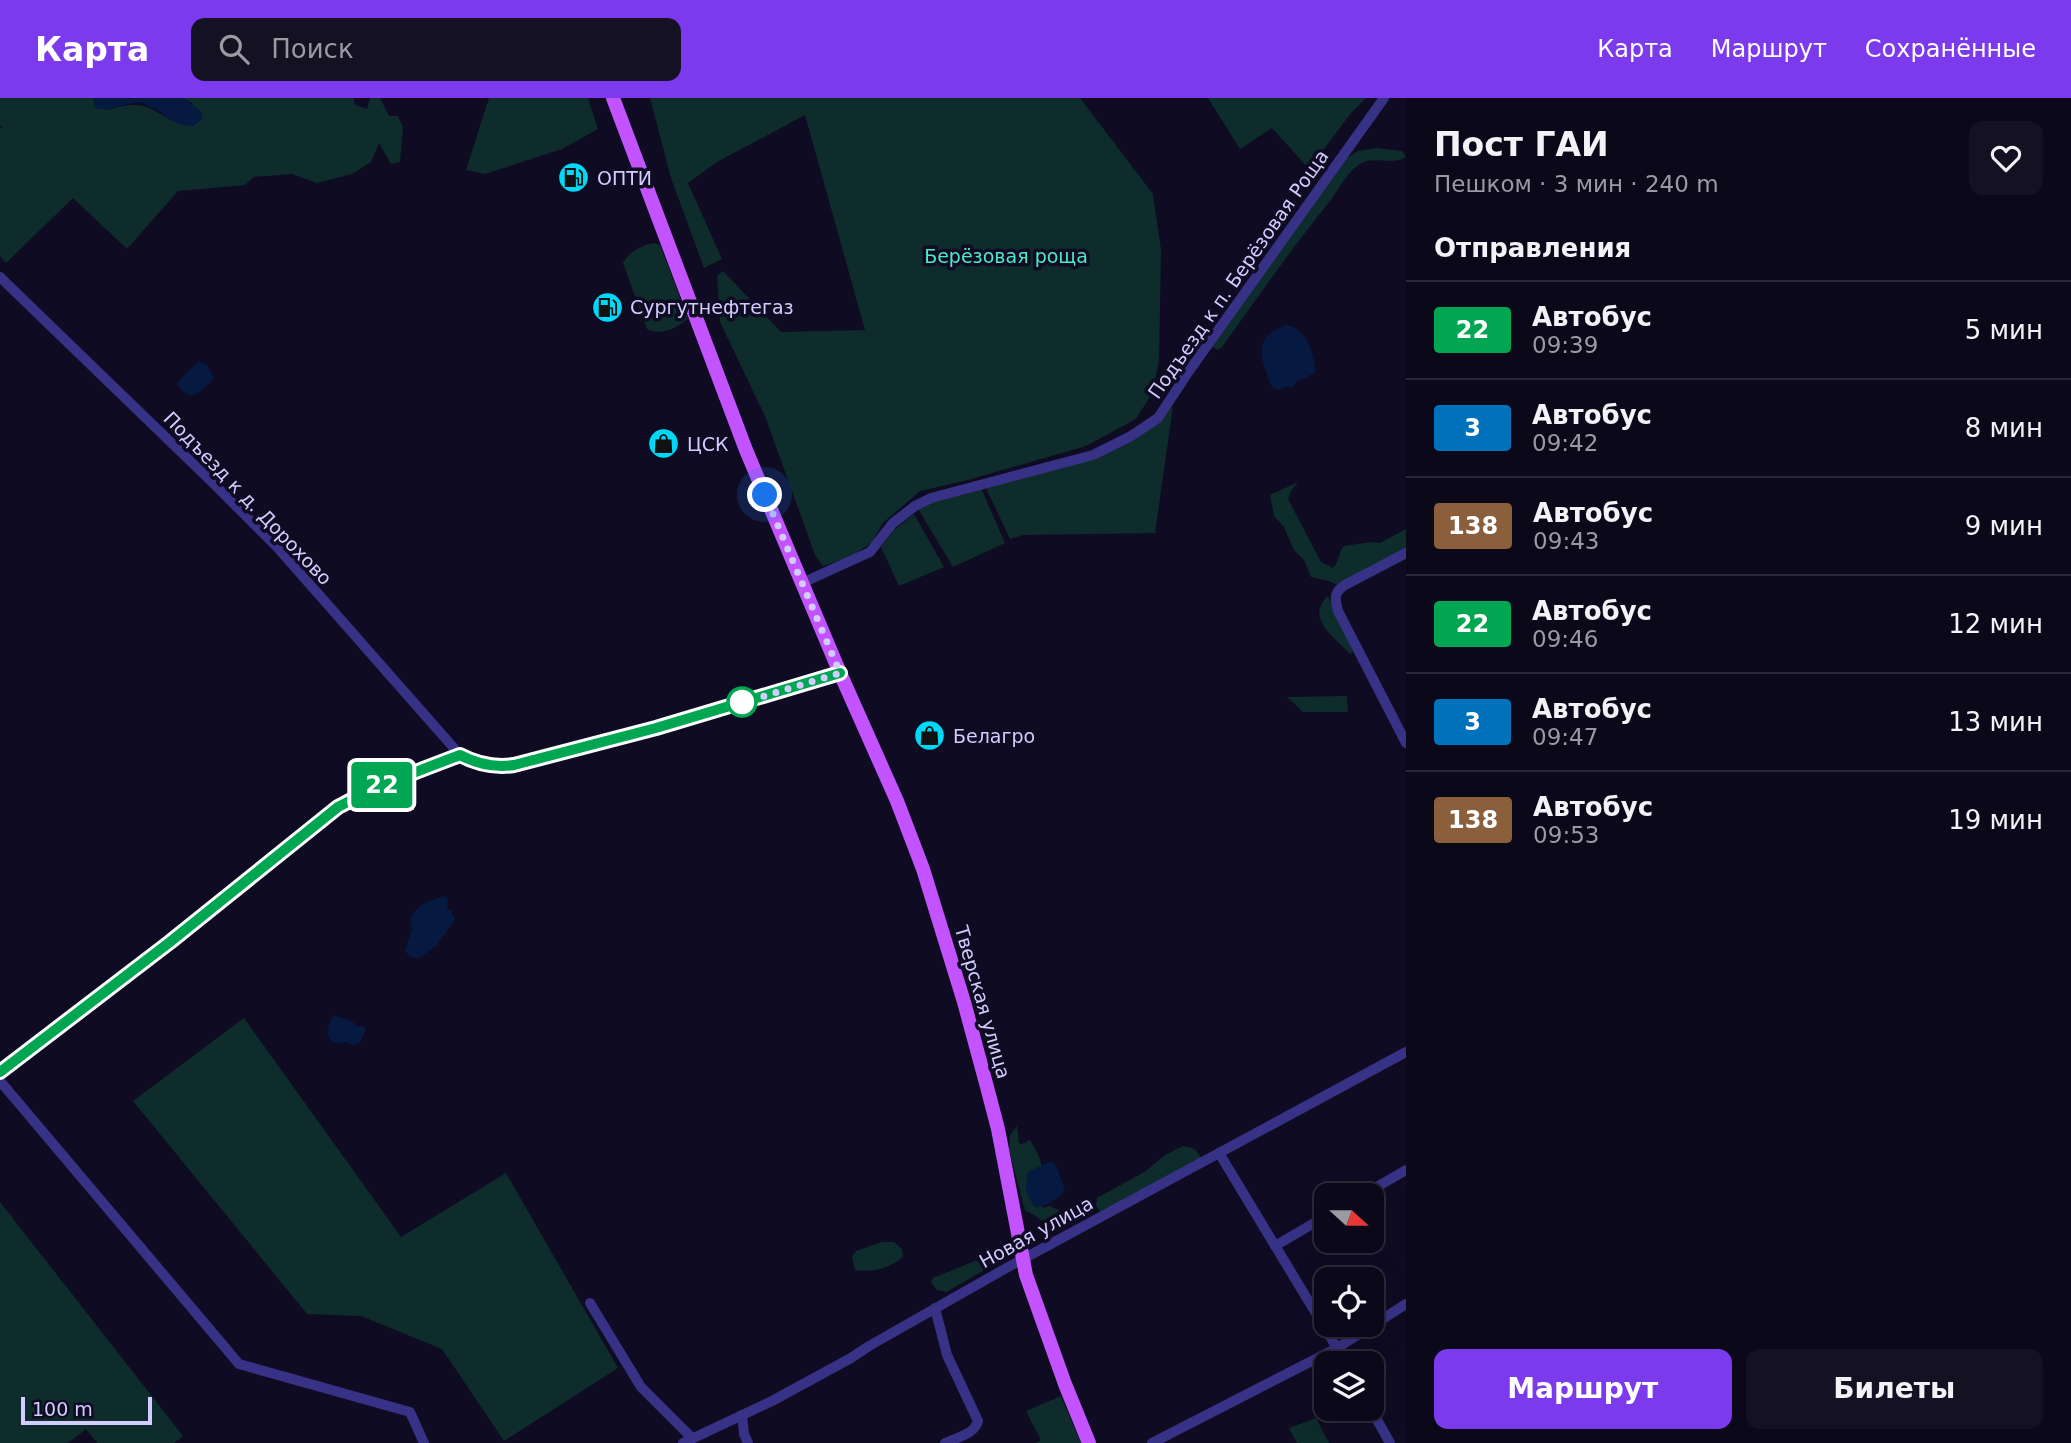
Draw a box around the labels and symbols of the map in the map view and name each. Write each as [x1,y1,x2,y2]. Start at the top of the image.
street label: Подъезд к п. Берёзовая Роща [1143,145,1333,403]
fuel station icon: ОПТИ [557,161,591,195]
place label: ОПТИ [597,167,652,189]
park label: Берёзовая роща [924,245,1088,267]
fuel station icon: Сургутнефтегаз [590,290,624,324]
place label: Сургутнефтегаз [630,296,794,318]
street label: Подъезд к д. Дорохово [159,407,337,589]
shop icon: ЦСК [647,427,681,461]
place label: ЦСК [687,433,729,455]
your location [747,477,782,512]
unlabelled marker [727,687,757,717]
shop icon: Белагро [913,719,947,753]
place label: Белагро [953,725,1035,747]
line badge: 22 [350,762,414,808]
street label: Тверская улица [950,922,1015,1081]
north arrow [1314,1183,1384,1253]
street label: Новая улица [975,1192,1097,1272]
scale bar [21,1394,152,1426]

